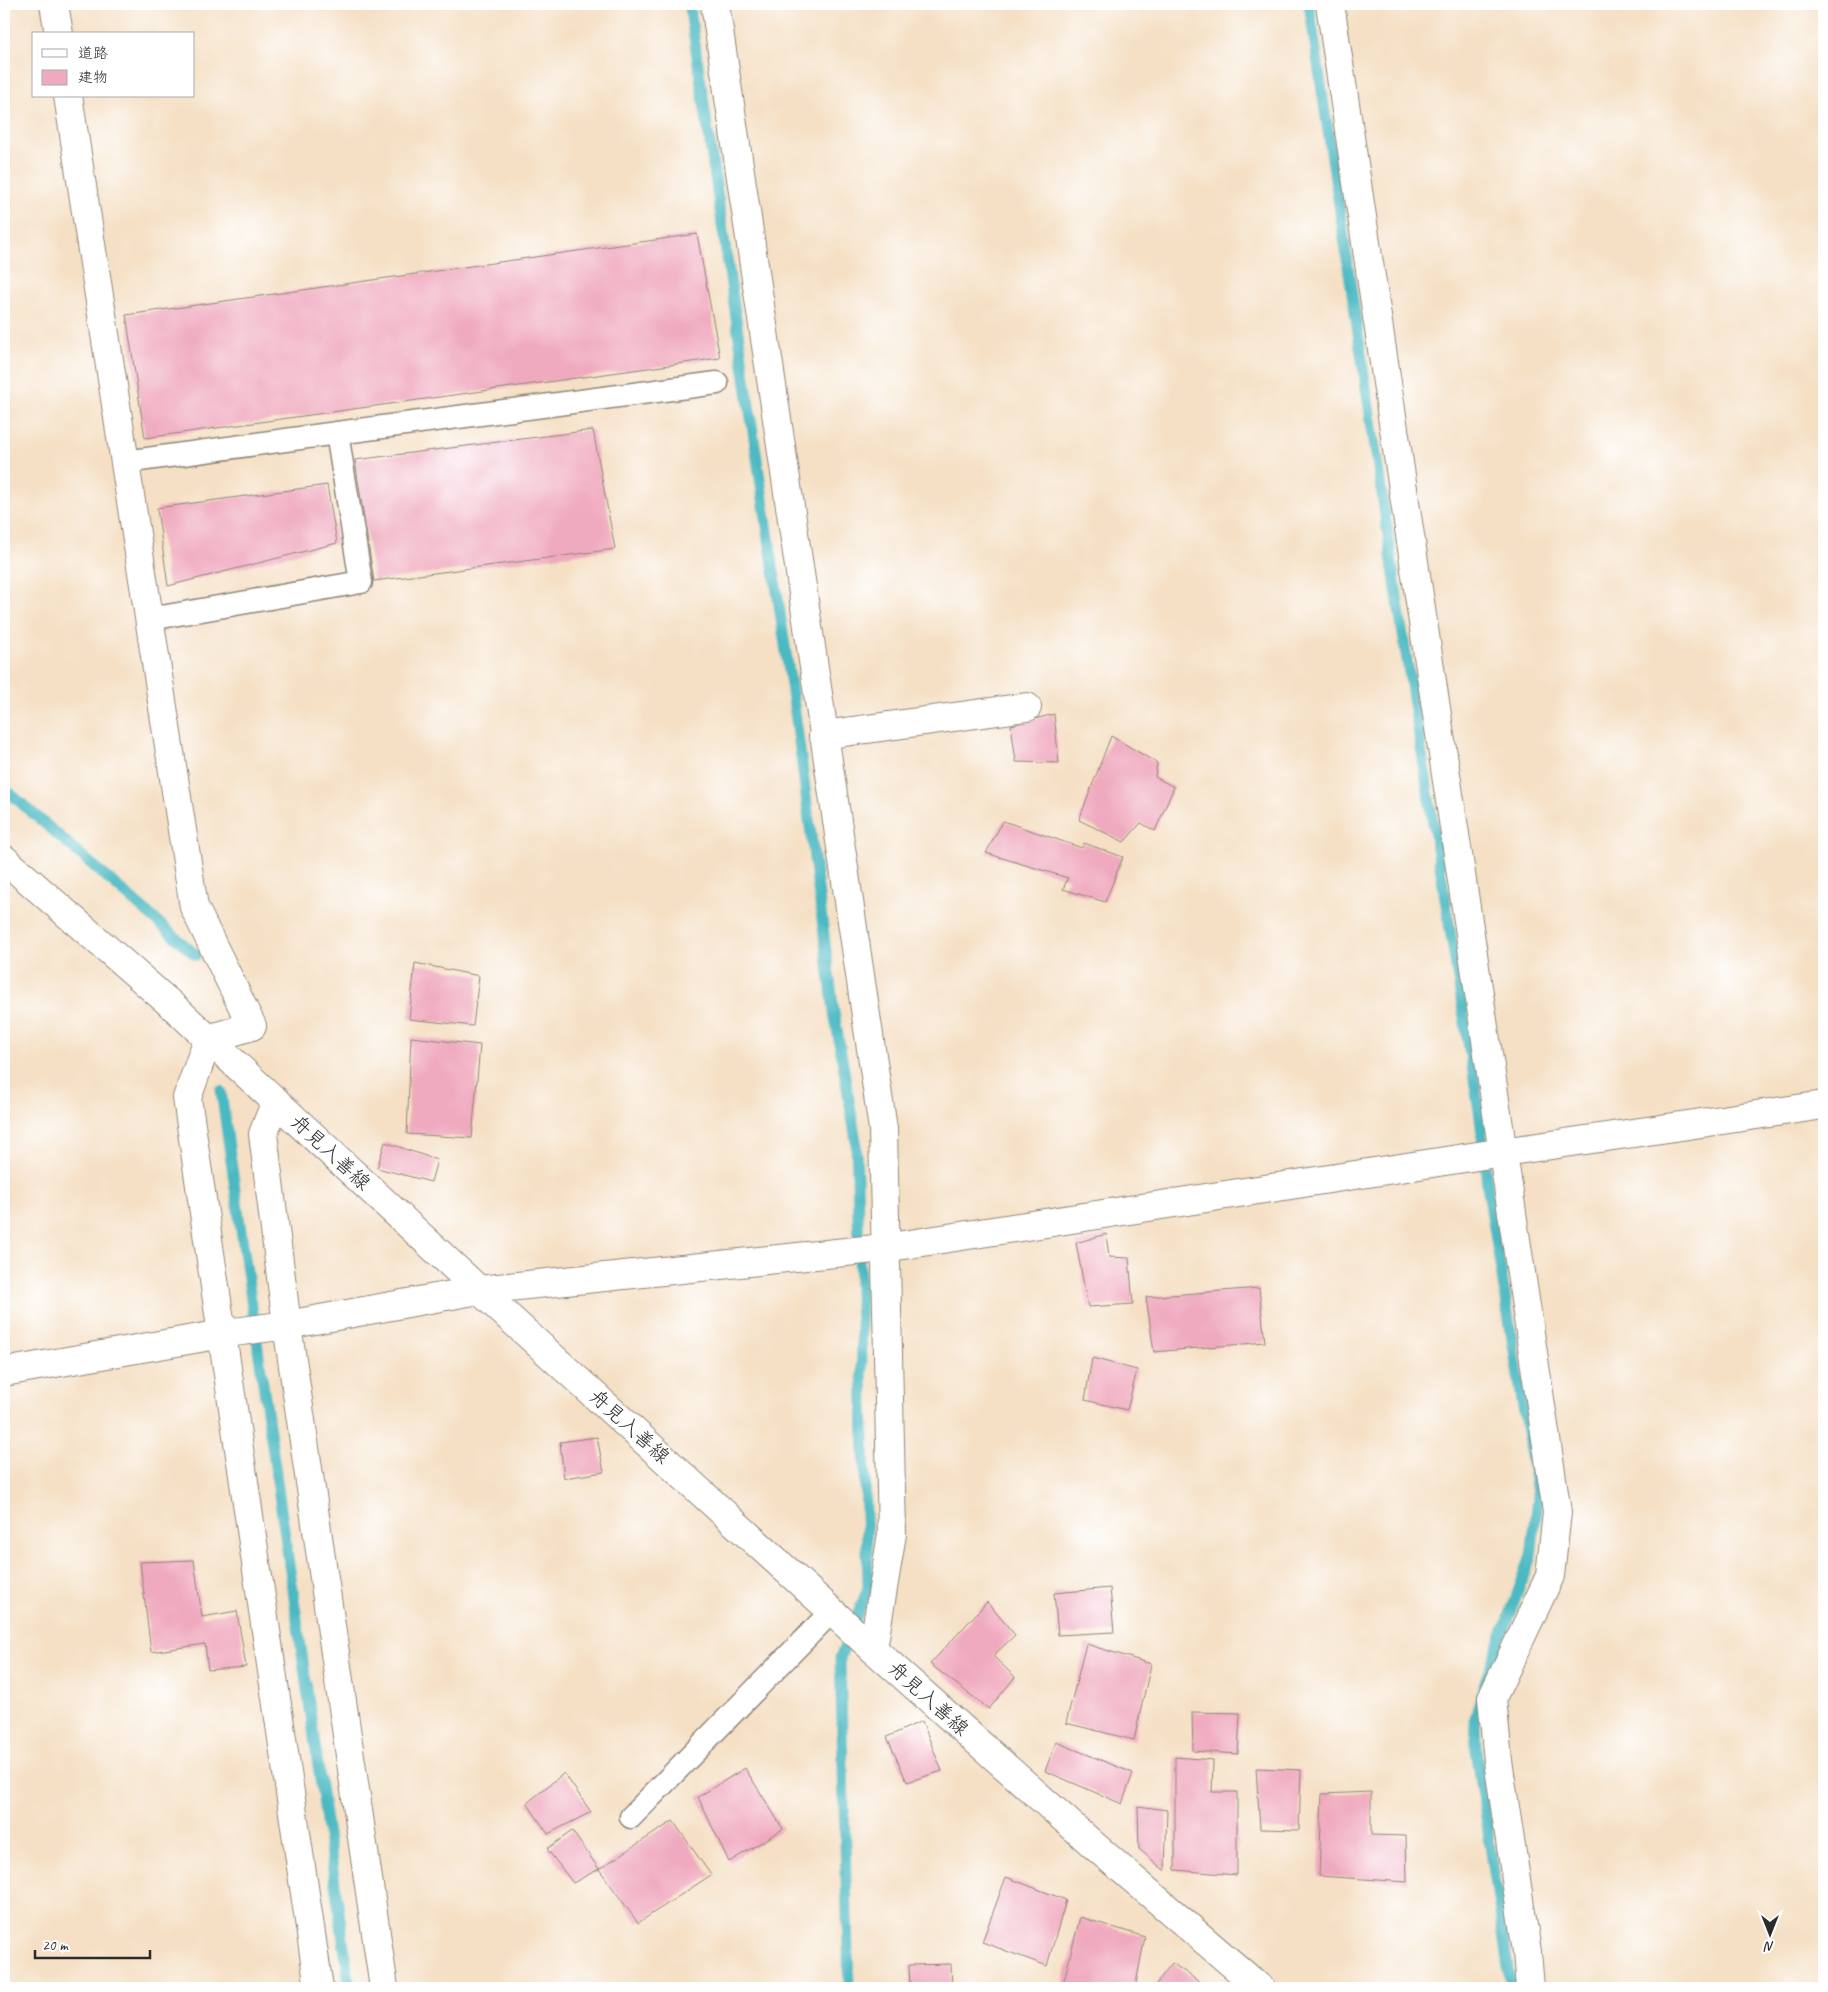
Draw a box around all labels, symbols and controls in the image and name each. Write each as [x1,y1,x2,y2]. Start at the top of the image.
legend [32,32,195,98]
text: 道路 [78,44,108,63]
text: 建物 [78,68,108,87]
street label: 舟見入善線 [286,1109,376,1196]
street label: 舟見入善線 [584,1384,675,1469]
street label: 舟見入善線 [883,1656,974,1741]
north arrow [1746,1910,1796,1960]
scale bar [35,1927,150,1959]
text: 20 m [42,1936,69,1955]
text: N [1763,1938,1774,1955]

